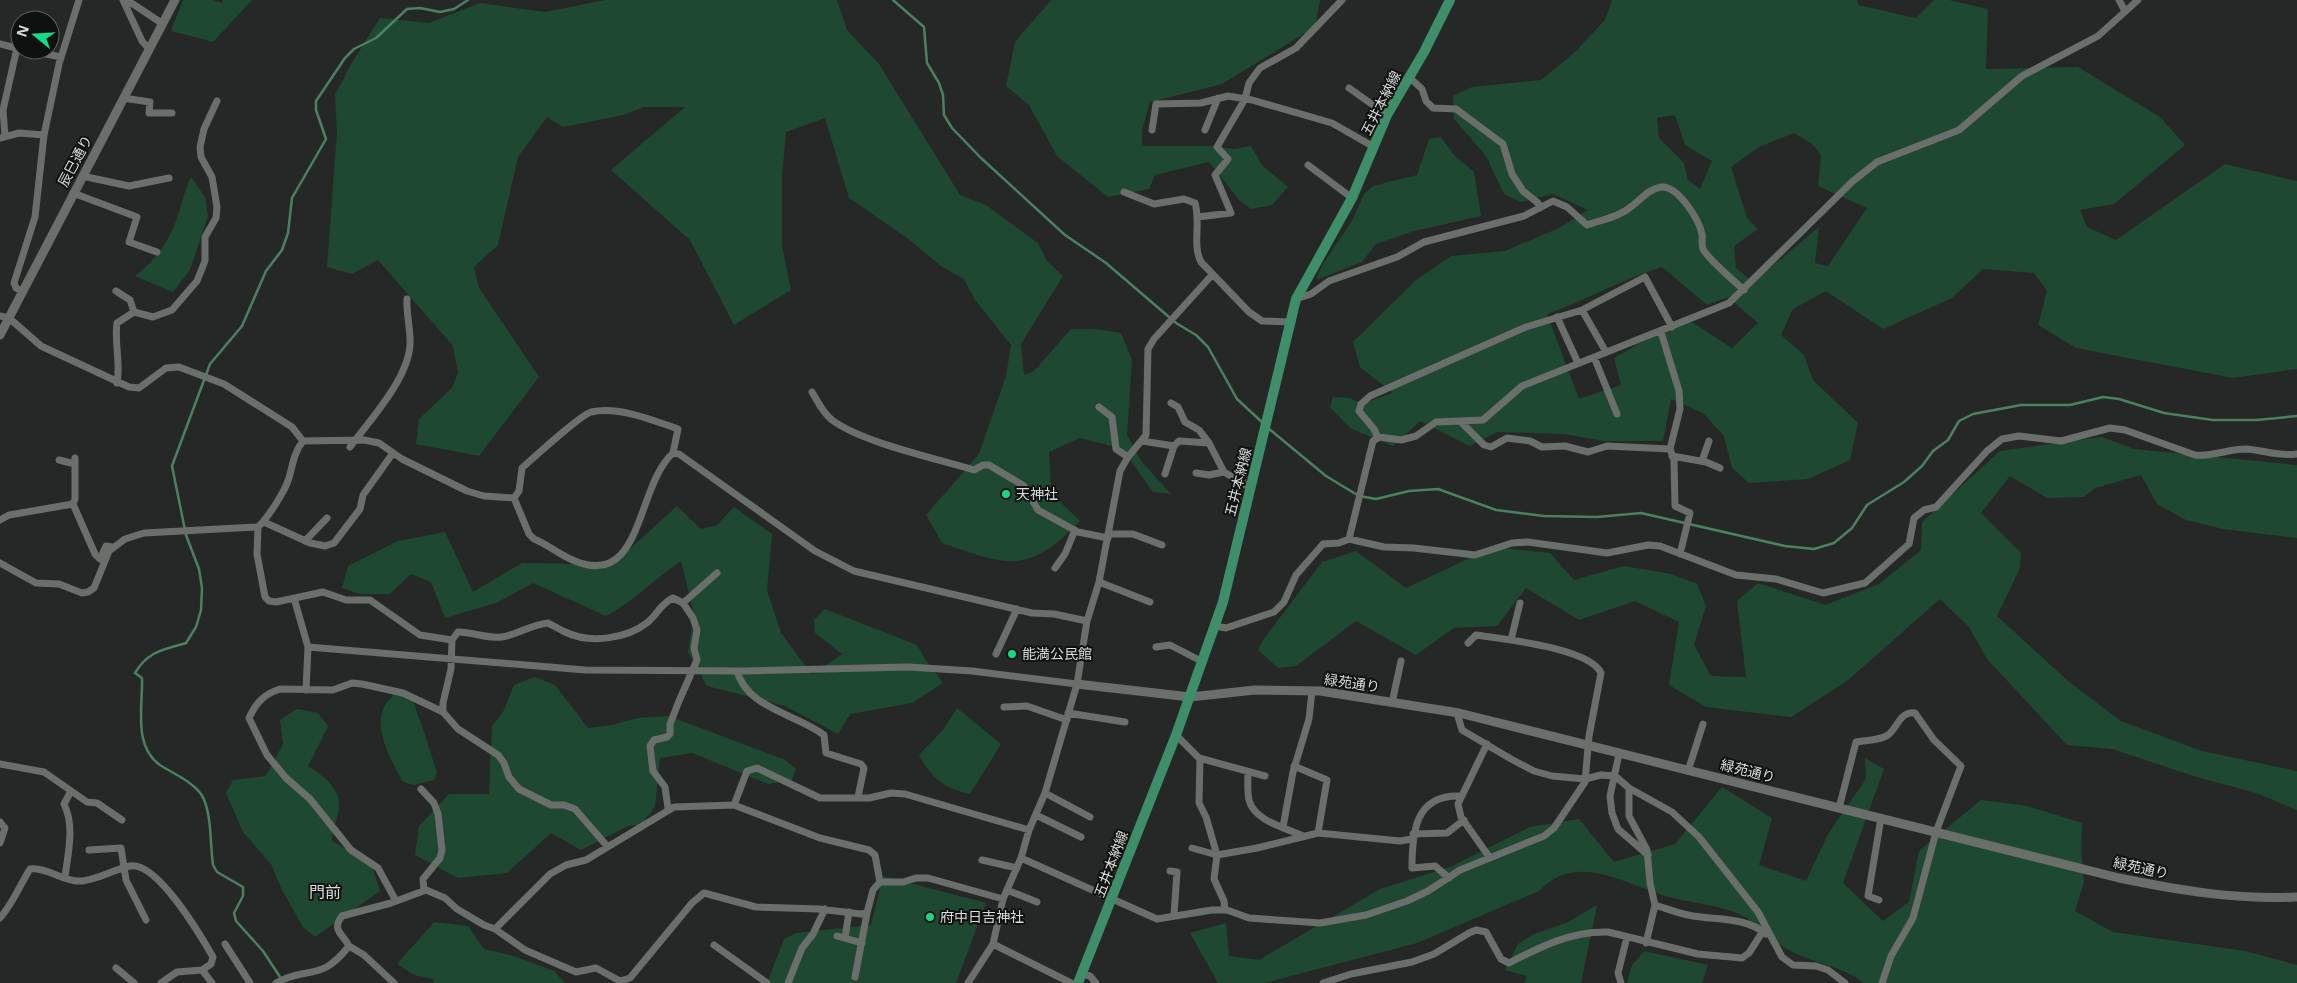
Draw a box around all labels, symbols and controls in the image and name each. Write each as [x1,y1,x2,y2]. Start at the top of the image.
north arrow [10,10,60,60]
text: N [11,22,33,39]
street label: 五井本納線 [1356,67,1405,138]
street label: 辰巳通り [53,132,96,190]
street label: 五井本納線 [1220,446,1255,518]
place label: 天神社 [1016,484,1058,503]
marker: 天神社 [1000,488,1012,500]
place label: 能満公民館 [1022,644,1092,663]
marker: 能満公民館 [1006,648,1018,660]
street label: 緑苑通り [1323,669,1381,696]
street label: 緑苑通り [1719,755,1778,787]
street label: 五井本納線 [1089,828,1132,900]
street label: 緑苑通り [2112,852,2170,883]
district label: 門前 [309,881,341,903]
place label: 府中日吉神社 [940,907,1024,926]
marker: 府中日吉神社 [924,911,936,923]

